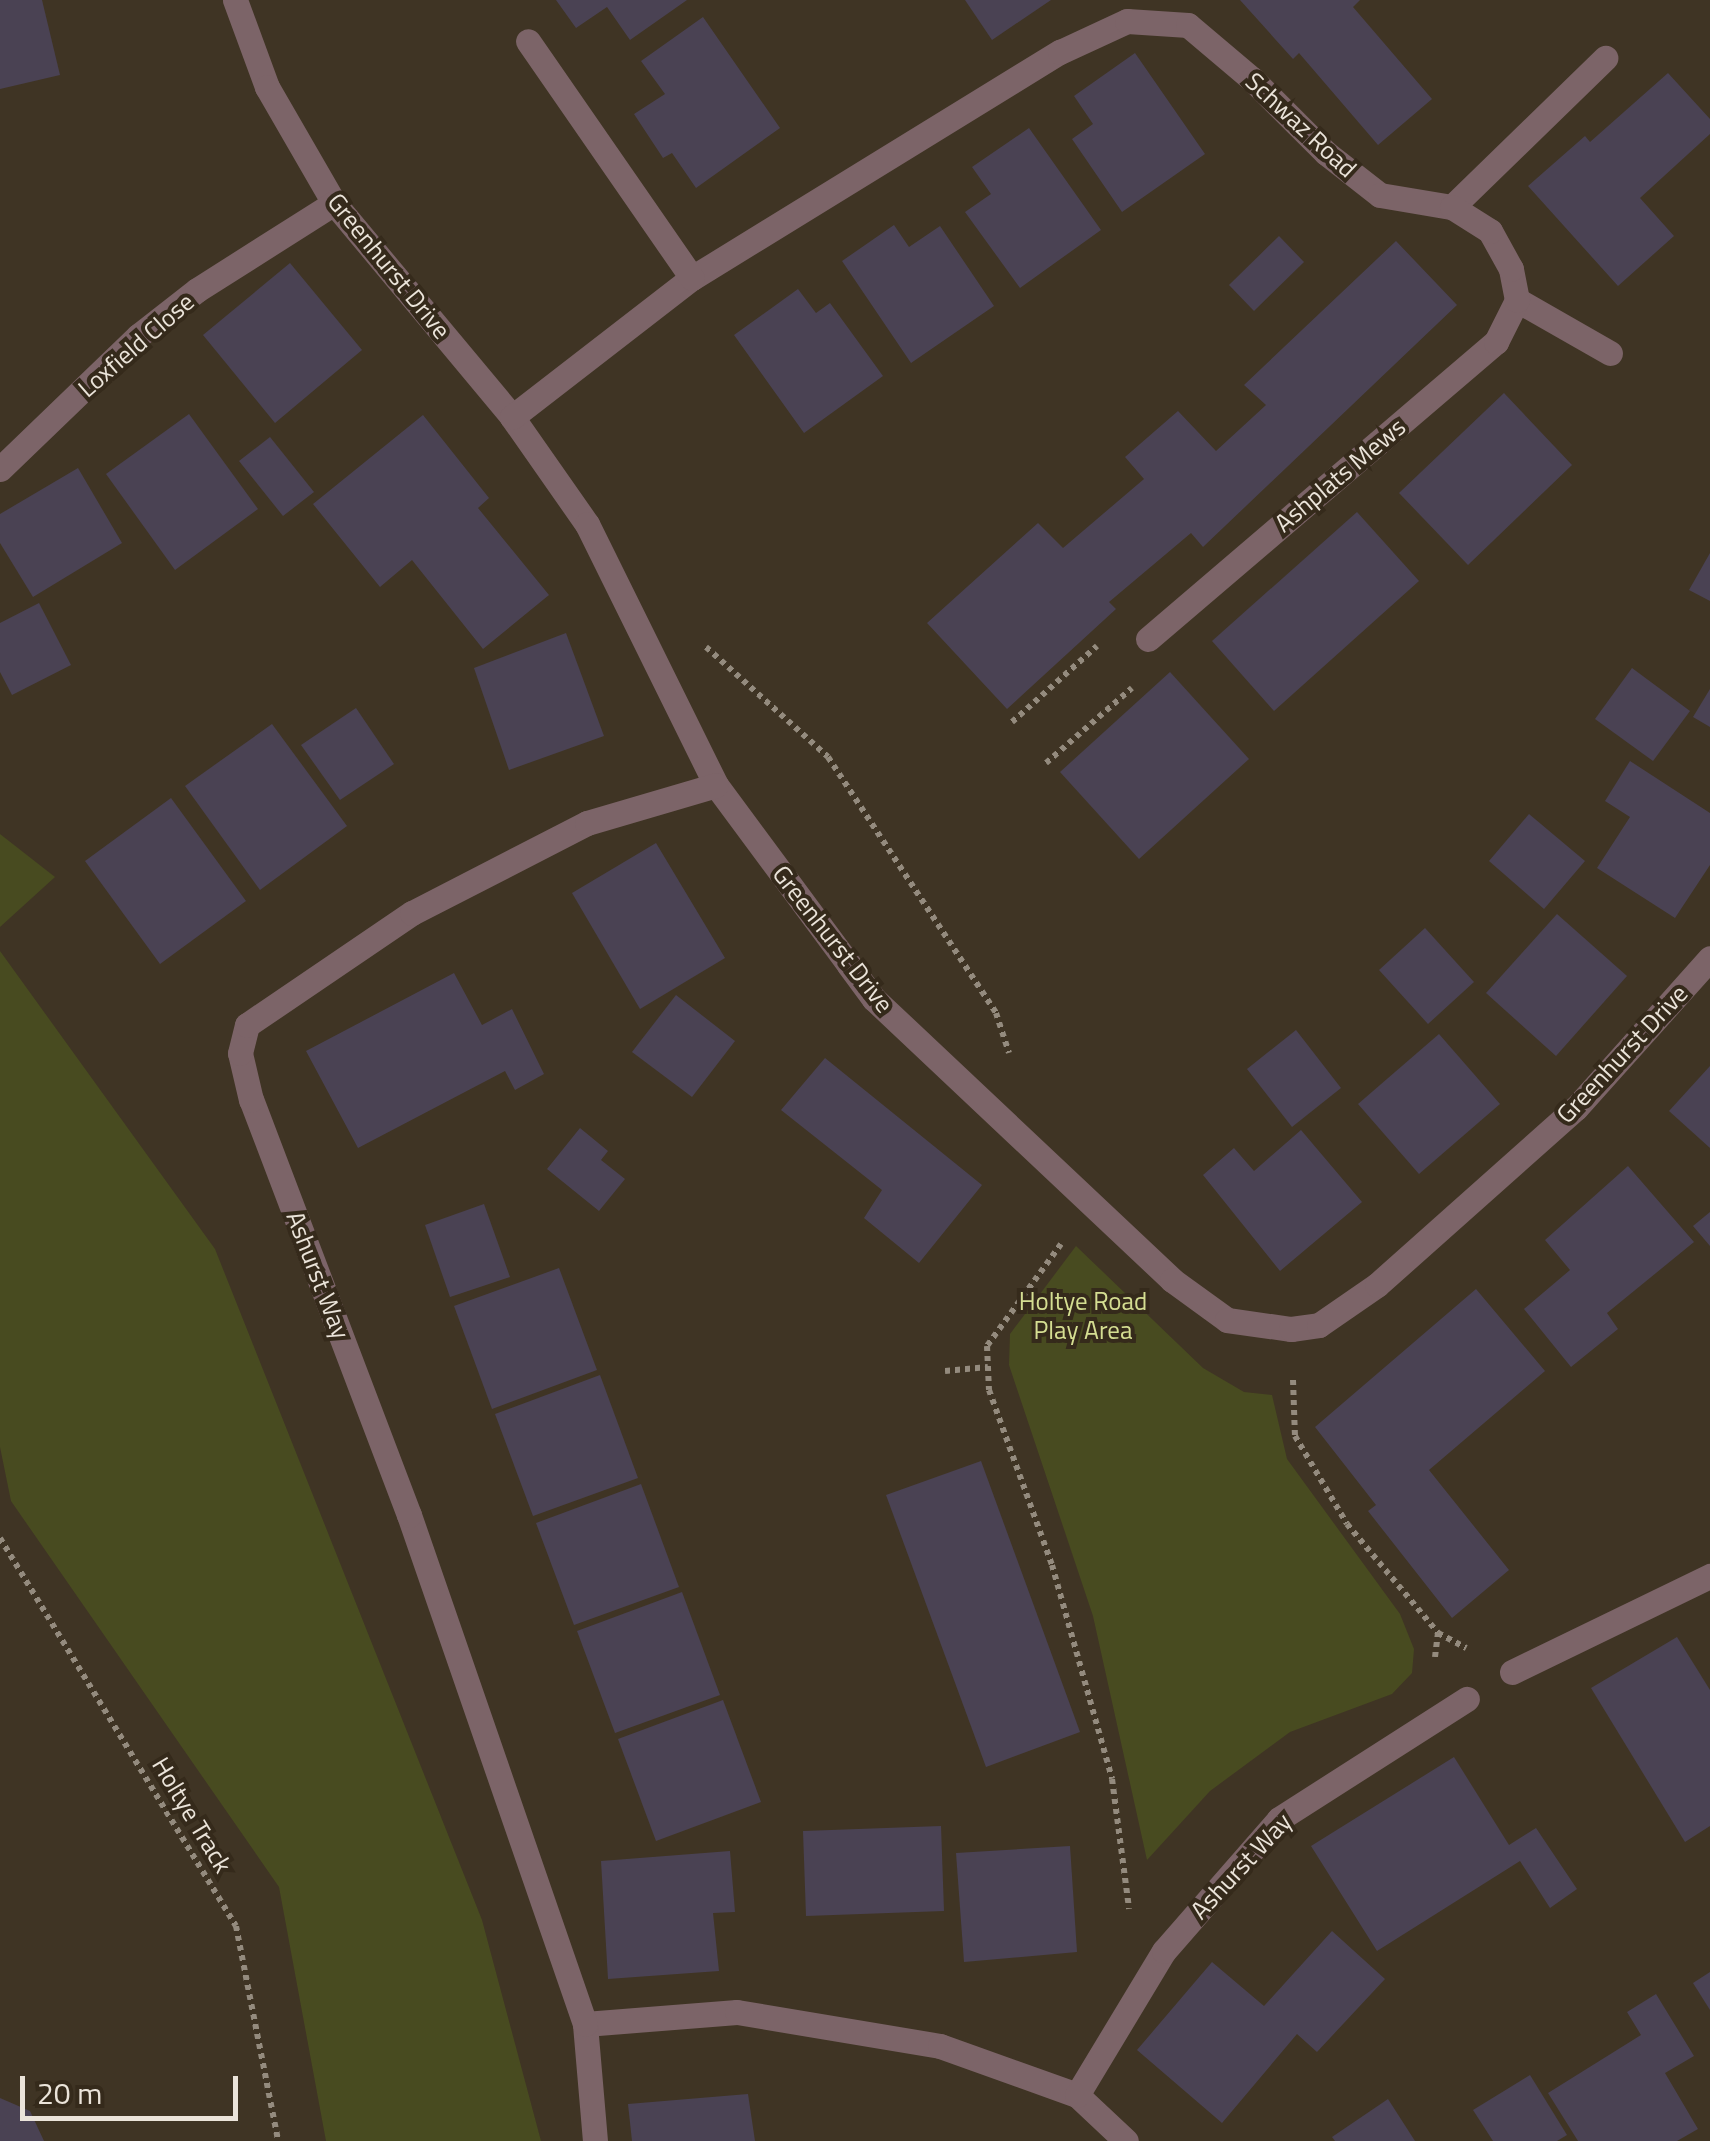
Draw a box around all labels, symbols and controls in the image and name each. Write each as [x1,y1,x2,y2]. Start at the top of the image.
street label: Schwaz Road [1240,66,1362,184]
street label: Greenhurst Drive [321,187,457,345]
street label: Loxfield Close [72,287,200,403]
street label: Ashplats Mews [1269,412,1411,538]
street label: Greenhurst Drive [766,859,900,1019]
street label: Greenhurst Drive [1550,979,1694,1129]
street label: Ashurst Way [280,1207,356,1343]
park label: Holtye Road Play Area [1019,1287,1147,1346]
street label: Holtye Track [146,1752,238,1878]
street label: Ashurst Way [1184,1807,1298,1925]
scale bar [25,2056,242,2118]
text: 20 m [37,2070,102,2116]

